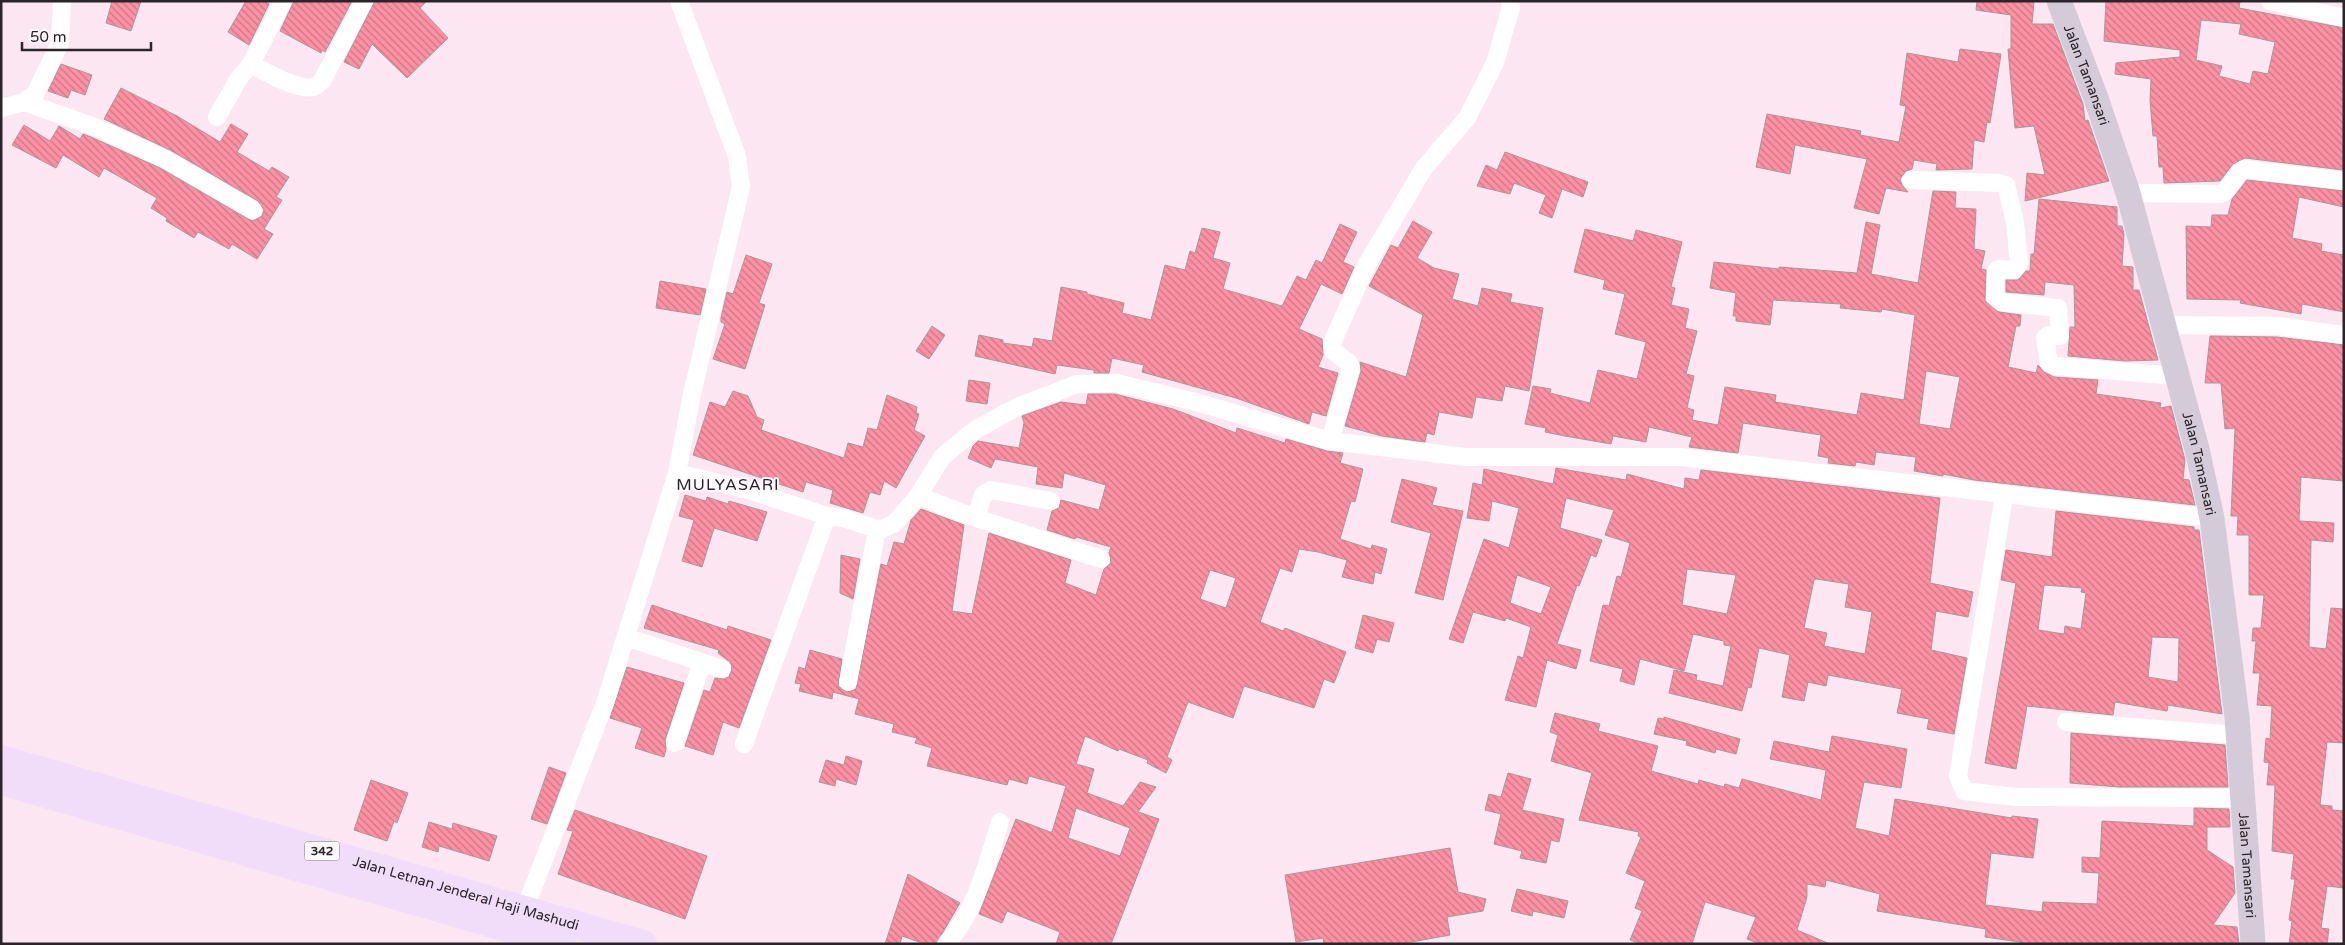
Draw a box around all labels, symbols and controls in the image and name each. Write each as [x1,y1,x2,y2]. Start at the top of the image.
scale bar [22,20,151,52]
street label: Jalan Tamansari [2060,22,2113,127]
text: 50 m [30,28,67,46]
street label: Jalan Tamansari [2179,410,2220,517]
district label: MULYASARI [676,475,780,495]
street label: Jalan Tamansari [2235,812,2260,919]
road number: 342 [304,841,340,860]
street label: Jalan Letnan Jenderal Haji Mashudi [351,852,581,934]

